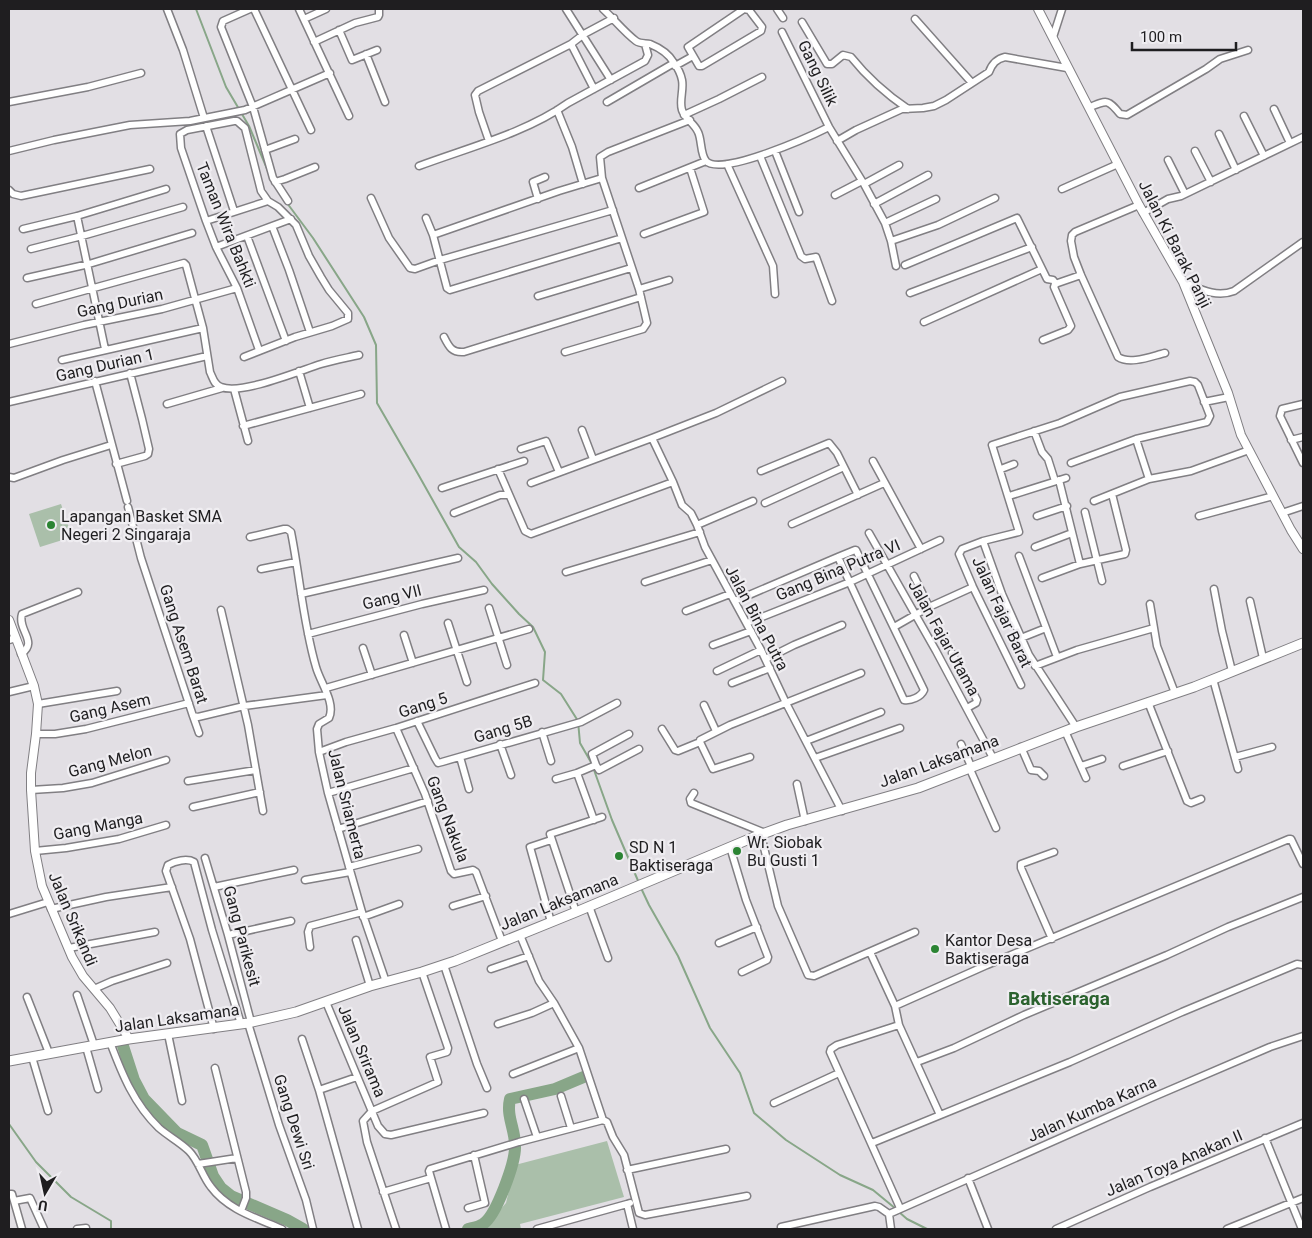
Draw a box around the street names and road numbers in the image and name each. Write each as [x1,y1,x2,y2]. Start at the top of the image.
street label: Gang Silik [794,37,842,110]
street label: Taman Wira Bahkti [192,160,260,290]
street label: Jalan Ki Barak Panji [1135,177,1215,311]
street label: Gang Durian [75,285,165,321]
street label: Gang Durian 1 [54,344,156,386]
street label: Gang Bina Putra VI [773,535,903,605]
street label: Jalan Fajar Barat [968,554,1036,670]
street label: Jalan Bina Putra [721,562,793,674]
street label: Jalan Fajar Utama [904,577,984,699]
street label: Gang VII [360,580,424,614]
street label: Gang Asem Barat [156,582,212,706]
street label: Gang 5 [396,688,450,722]
street label: Gang Asem [68,689,152,727]
street label: Gang 5B [471,711,535,747]
street label: Jalan Laksamana [877,731,1001,791]
street label: Gang Melon [66,741,154,781]
street label: Jalan Sriamerta [324,747,370,861]
street label: Gang Nakula [423,773,473,865]
street label: Gang Manga [52,808,144,844]
street label: Jalan Srikandi [45,869,101,969]
street label: Jalan Laksamana [497,870,621,934]
street label: Gang Parikesit [219,884,265,988]
street label: Jalan Laksamana [113,1000,241,1036]
street label: Jalan Srirama [334,1002,390,1100]
street label: Gang Dewi Sri [270,1072,318,1172]
street label: Jalan Kumba Karna [1025,1072,1159,1146]
street label: Jalan Toya Anakan II [1103,1126,1245,1200]

